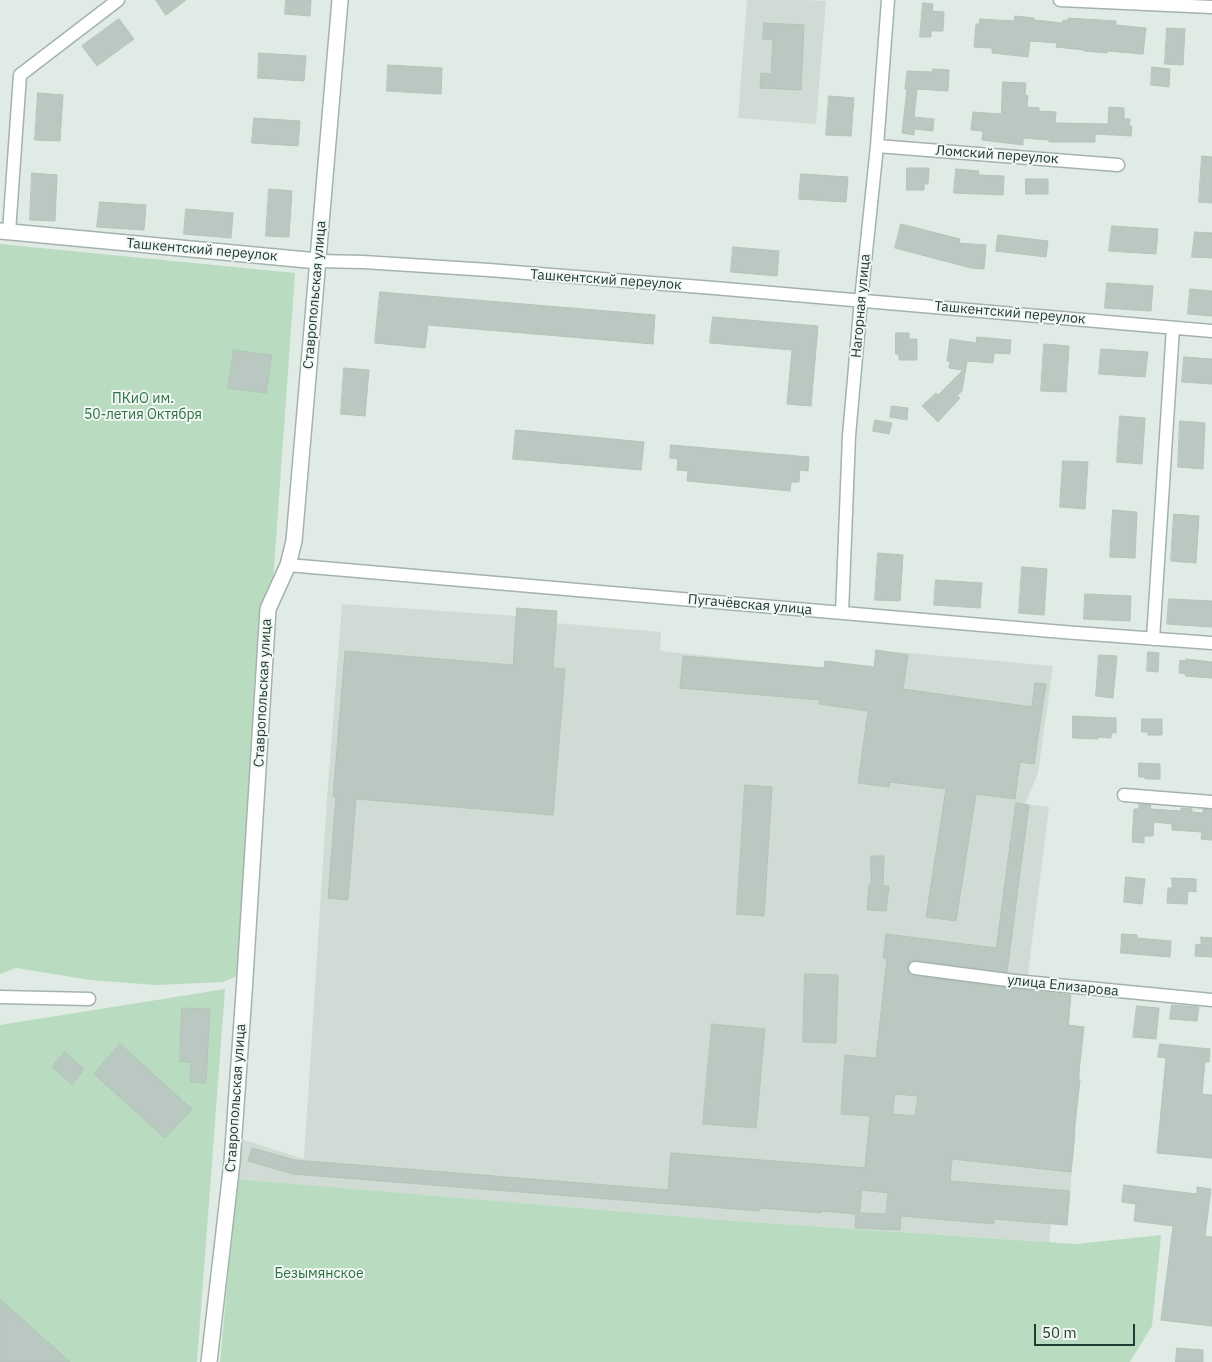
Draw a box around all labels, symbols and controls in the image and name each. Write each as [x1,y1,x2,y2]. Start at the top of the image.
street label: Ломский переулок [935,142,1059,168]
street label: Ставропольская улица [300,220,330,370]
street label: Ташкентский переулок [126,235,278,265]
street label: Нагорная улица [848,253,874,359]
street label: Ташкентский переулок [530,266,682,294]
street label: Ташкентский переулок [934,298,1086,328]
park label: ПКиО им. 50-летия Октября [84,391,202,424]
street label: Пугачёвская улица [687,591,813,619]
street label: Ставропольская улица [251,618,275,768]
street label: улица Елизарова [1006,972,1120,1000]
street label: Ставропольская улица [222,1023,250,1173]
park label: Безымянское [274,1266,364,1282]
scale bar [1037,1314,1138,1346]
text: 50 m [1042,1323,1077,1342]

